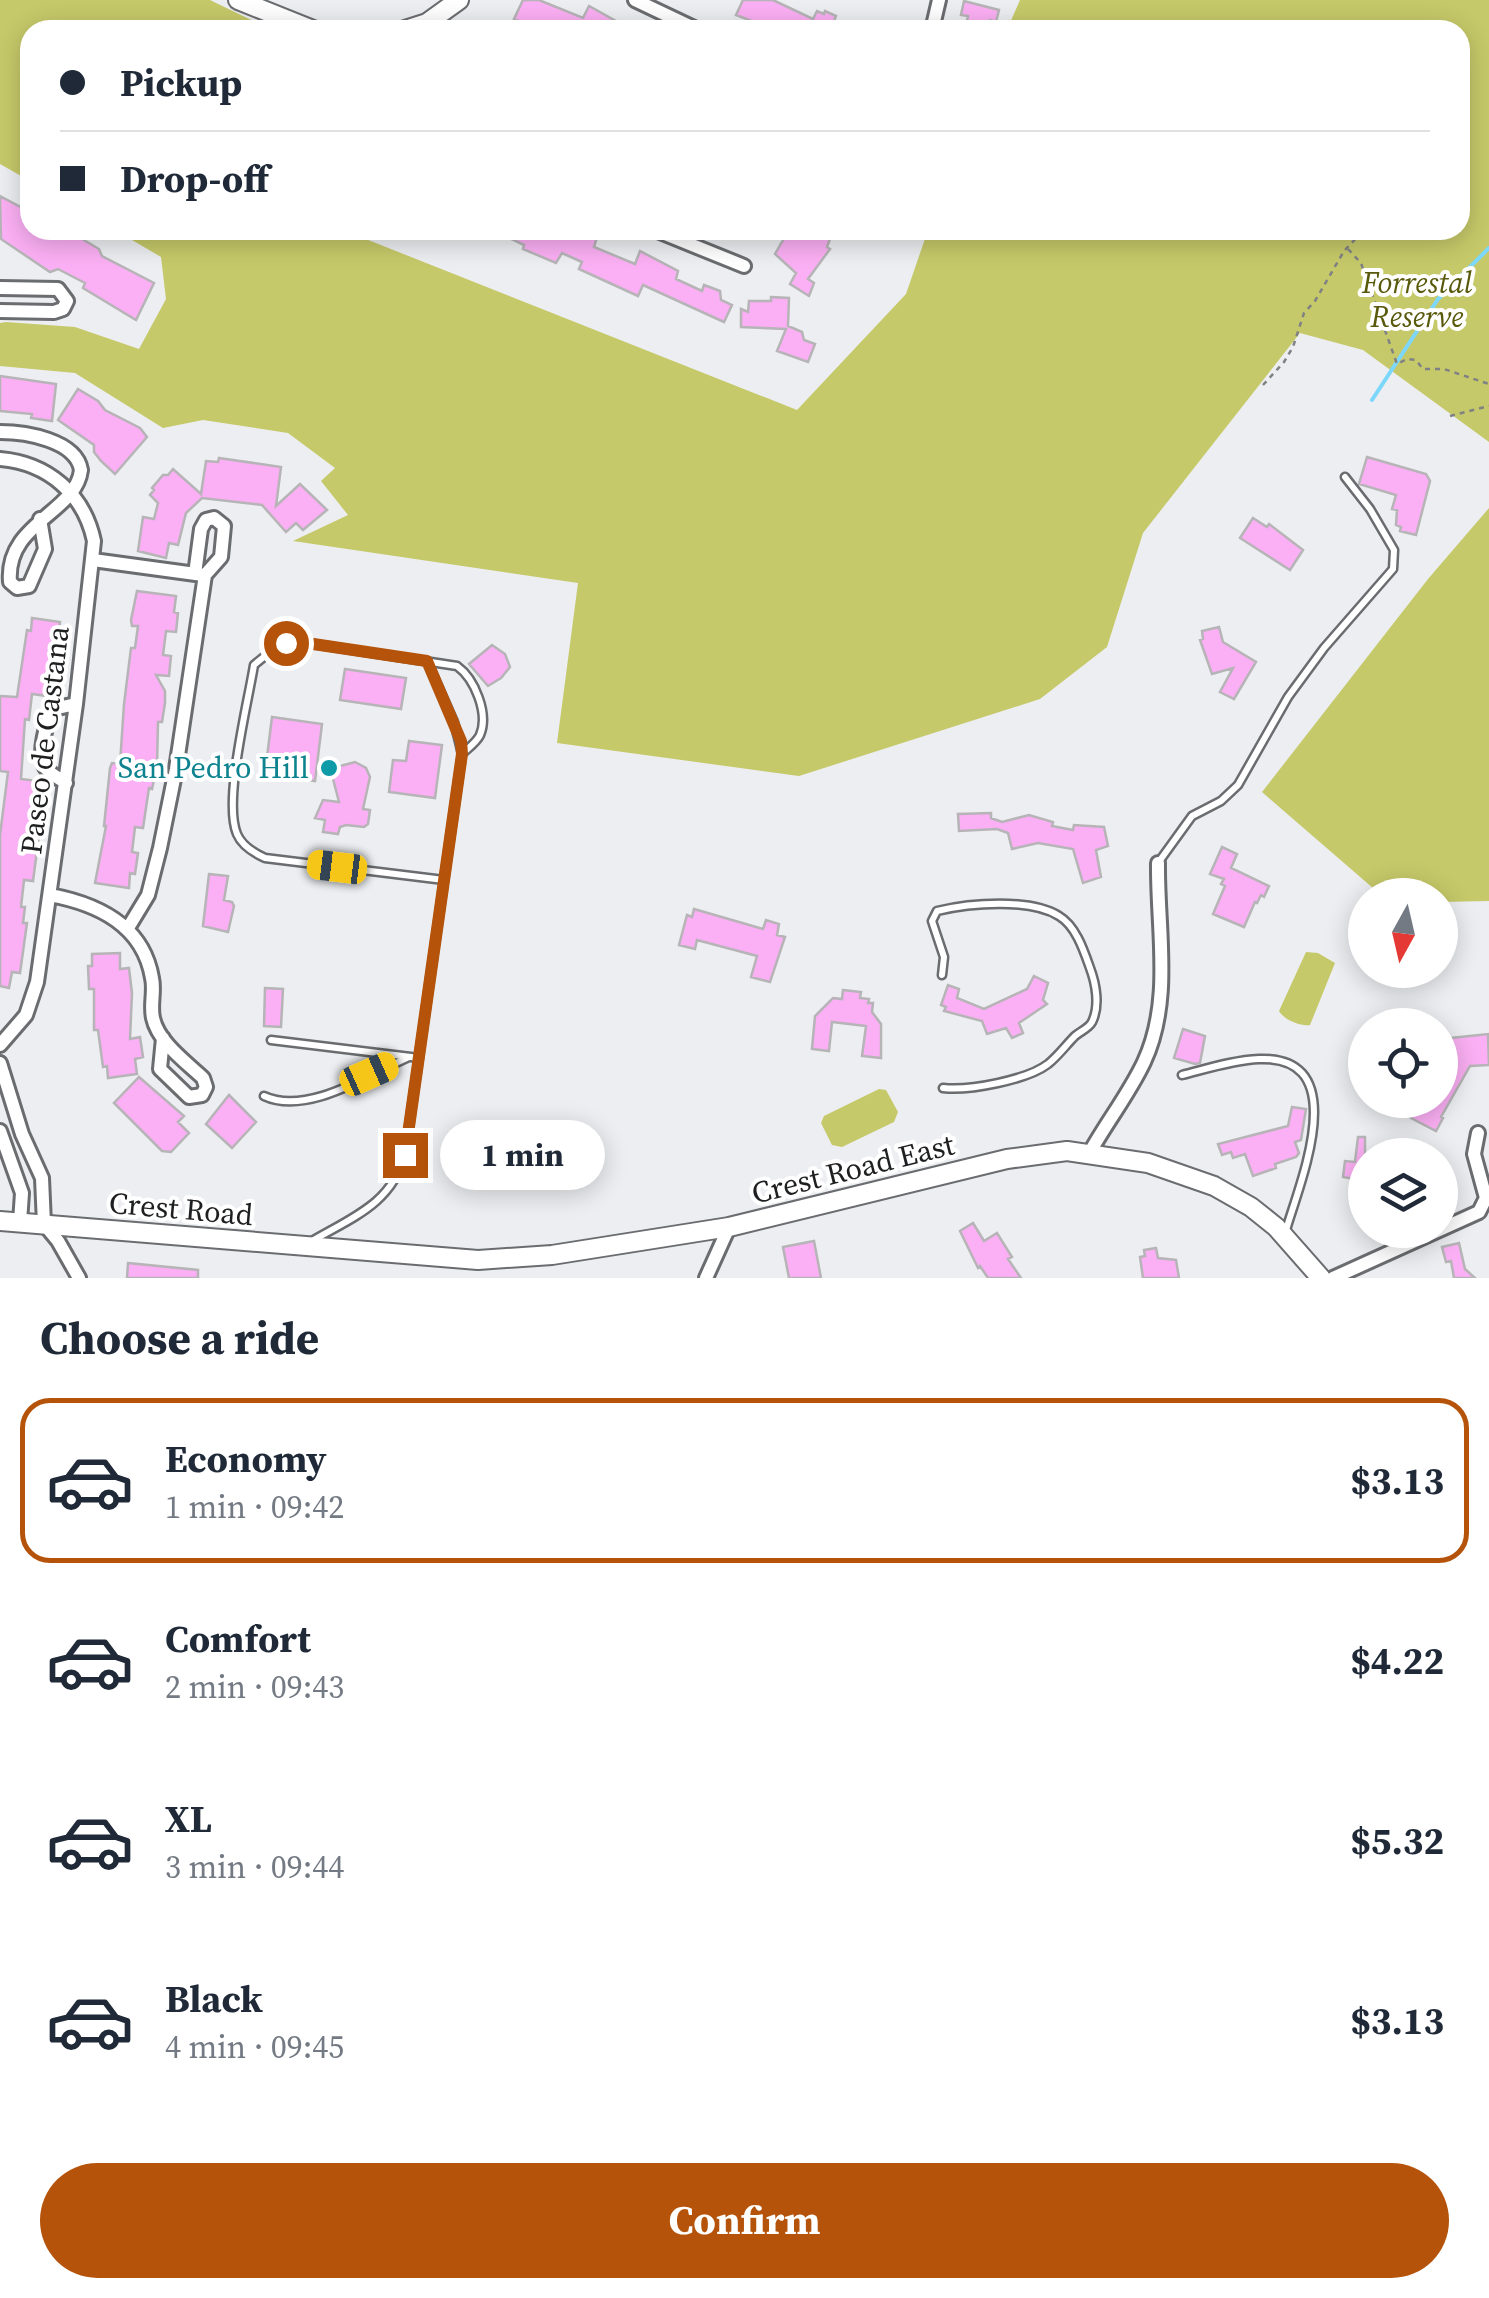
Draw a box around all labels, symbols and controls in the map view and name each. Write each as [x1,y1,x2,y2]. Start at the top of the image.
text: Pickup [120,57,242,109]
text: Drop-off [120,153,269,205]
park label: Forrestal Reserve [1361,262,1473,337]
route start [264,621,309,666]
street label: Paseo de Castana [10,623,79,856]
place label: San Pedro Hill [118,747,309,788]
marker: San Pedro Hill [318,757,340,779]
car [305,848,369,886]
north arrow [1348,878,1458,988]
map controls [1348,878,1458,1248]
button: locate [1348,1008,1458,1118]
car [335,1048,403,1100]
callout: 1 min [440,1120,605,1190]
street label: Crest Road East [747,1123,959,1214]
route end [383,1133,428,1178]
text: 1 min [481,1133,564,1177]
button: layers [1348,1138,1458,1248]
street label: Crest Road [107,1182,255,1235]
text: Choose a ride [40,1307,319,1369]
text: Economy [165,1433,327,1485]
icon: car [45,1436,135,1526]
text: $3.13 [1350,1455,1444,1507]
text: 1 min · 09:42 [165,1485,344,1529]
text: Comfort [165,1613,311,1665]
icon: car [45,1616,135,1706]
text: $4.22 [1350,1635,1444,1687]
text: 2 min · 09:43 [165,1665,344,1709]
text: XL [165,1793,212,1845]
icon: car [45,1796,135,1886]
text: $5.32 [1350,1815,1444,1867]
text: 3 min · 09:44 [165,1845,344,1889]
text: Black [165,1973,263,2025]
icon: car [45,1976,135,2066]
text: $3.13 [1350,1995,1444,2047]
text: 4 min · 09:45 [165,2025,344,2069]
button: Confirm [40,2163,1449,2278]

